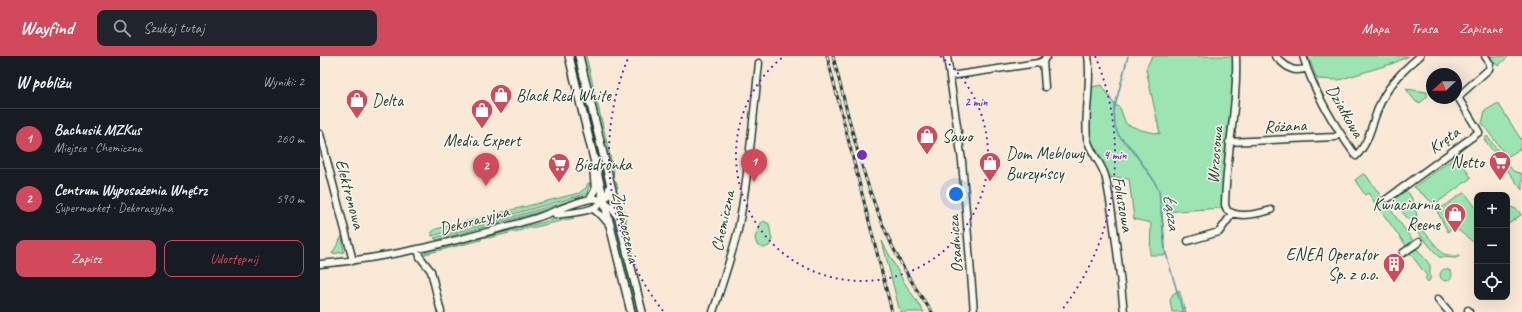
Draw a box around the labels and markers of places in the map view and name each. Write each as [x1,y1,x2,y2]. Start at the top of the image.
shop icon: Black Red White [488,82,514,115]
place label: Black Red White [516,85,612,106]
shop icon: Delta [344,87,370,120]
place label: Delta [372,90,404,111]
shop icon: Media Expert [469,97,495,130]
shop icon: Sawo [914,123,940,156]
place label: Sawo [942,126,974,147]
place label: Media Expert [443,130,523,151]
place label: Dom Meblowy Burzyńscy [1006,143,1085,184]
centre of rings [855,148,869,162]
pin: 1 [741,149,767,182]
supermarket icon: Netto [1487,149,1513,182]
shop icon: Dom Meblowy Burzyńscy [977,150,1003,183]
supermarket icon: Biedronka [546,151,572,184]
place label: Netto [1451,152,1486,173]
pin: 2 [473,153,499,186]
place label: Biedronka [574,154,633,175]
place label: Kwiaciarnia Reene [1373,194,1442,235]
shop icon: Kwiaciarnia Reene [1442,201,1468,234]
place label: ENEA Operator Sp. z o.o. [1286,244,1380,285]
building icon: ENEA Operator Sp. z o.o. [1381,251,1407,284]

